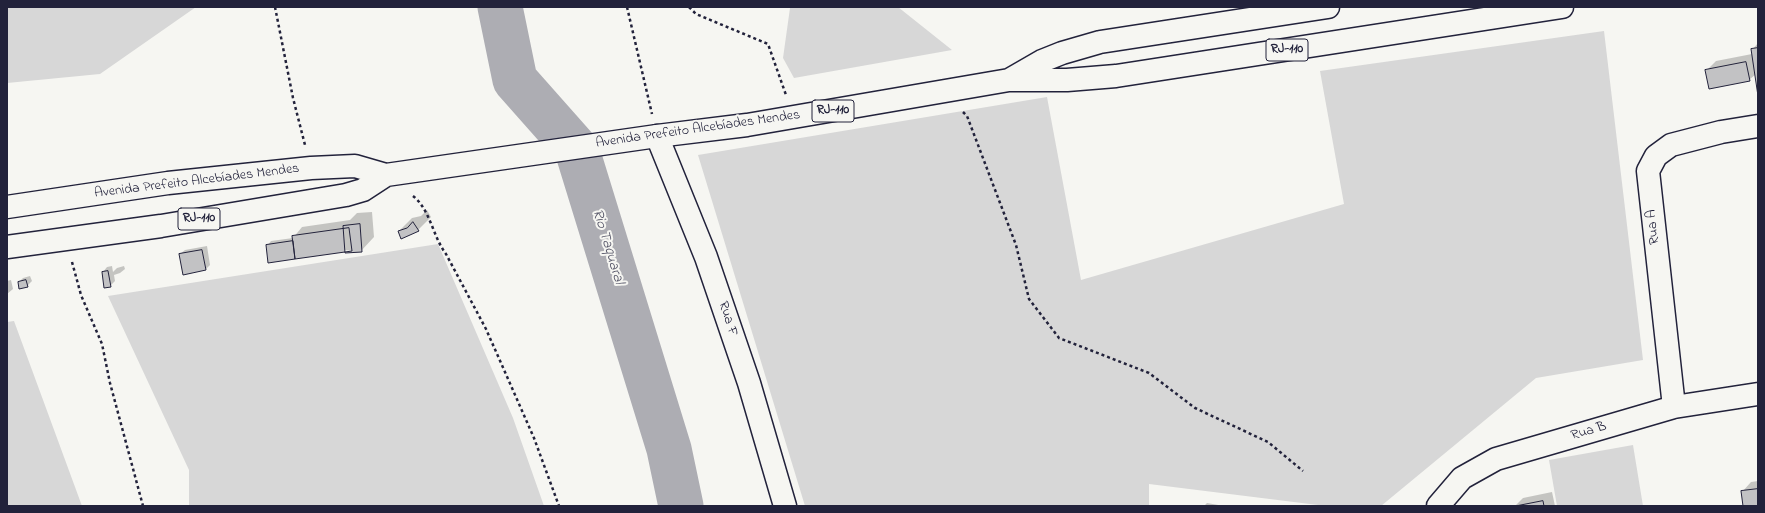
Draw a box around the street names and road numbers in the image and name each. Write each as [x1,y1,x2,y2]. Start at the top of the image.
road number: RJ-110 [1266,39,1308,61]
road number: RJ-110 [812,100,854,122]
street label: Avenida Prefeito Alcebíades Mendes [595,107,801,153]
street label: Avenida Prefeito Alcebíades Mendes [94,161,300,203]
road number: RJ-110 [178,208,220,230]
street label: Rua A [1644,209,1664,245]
street label: Rua F [713,299,741,339]
street label: Rua B [1569,419,1609,445]

